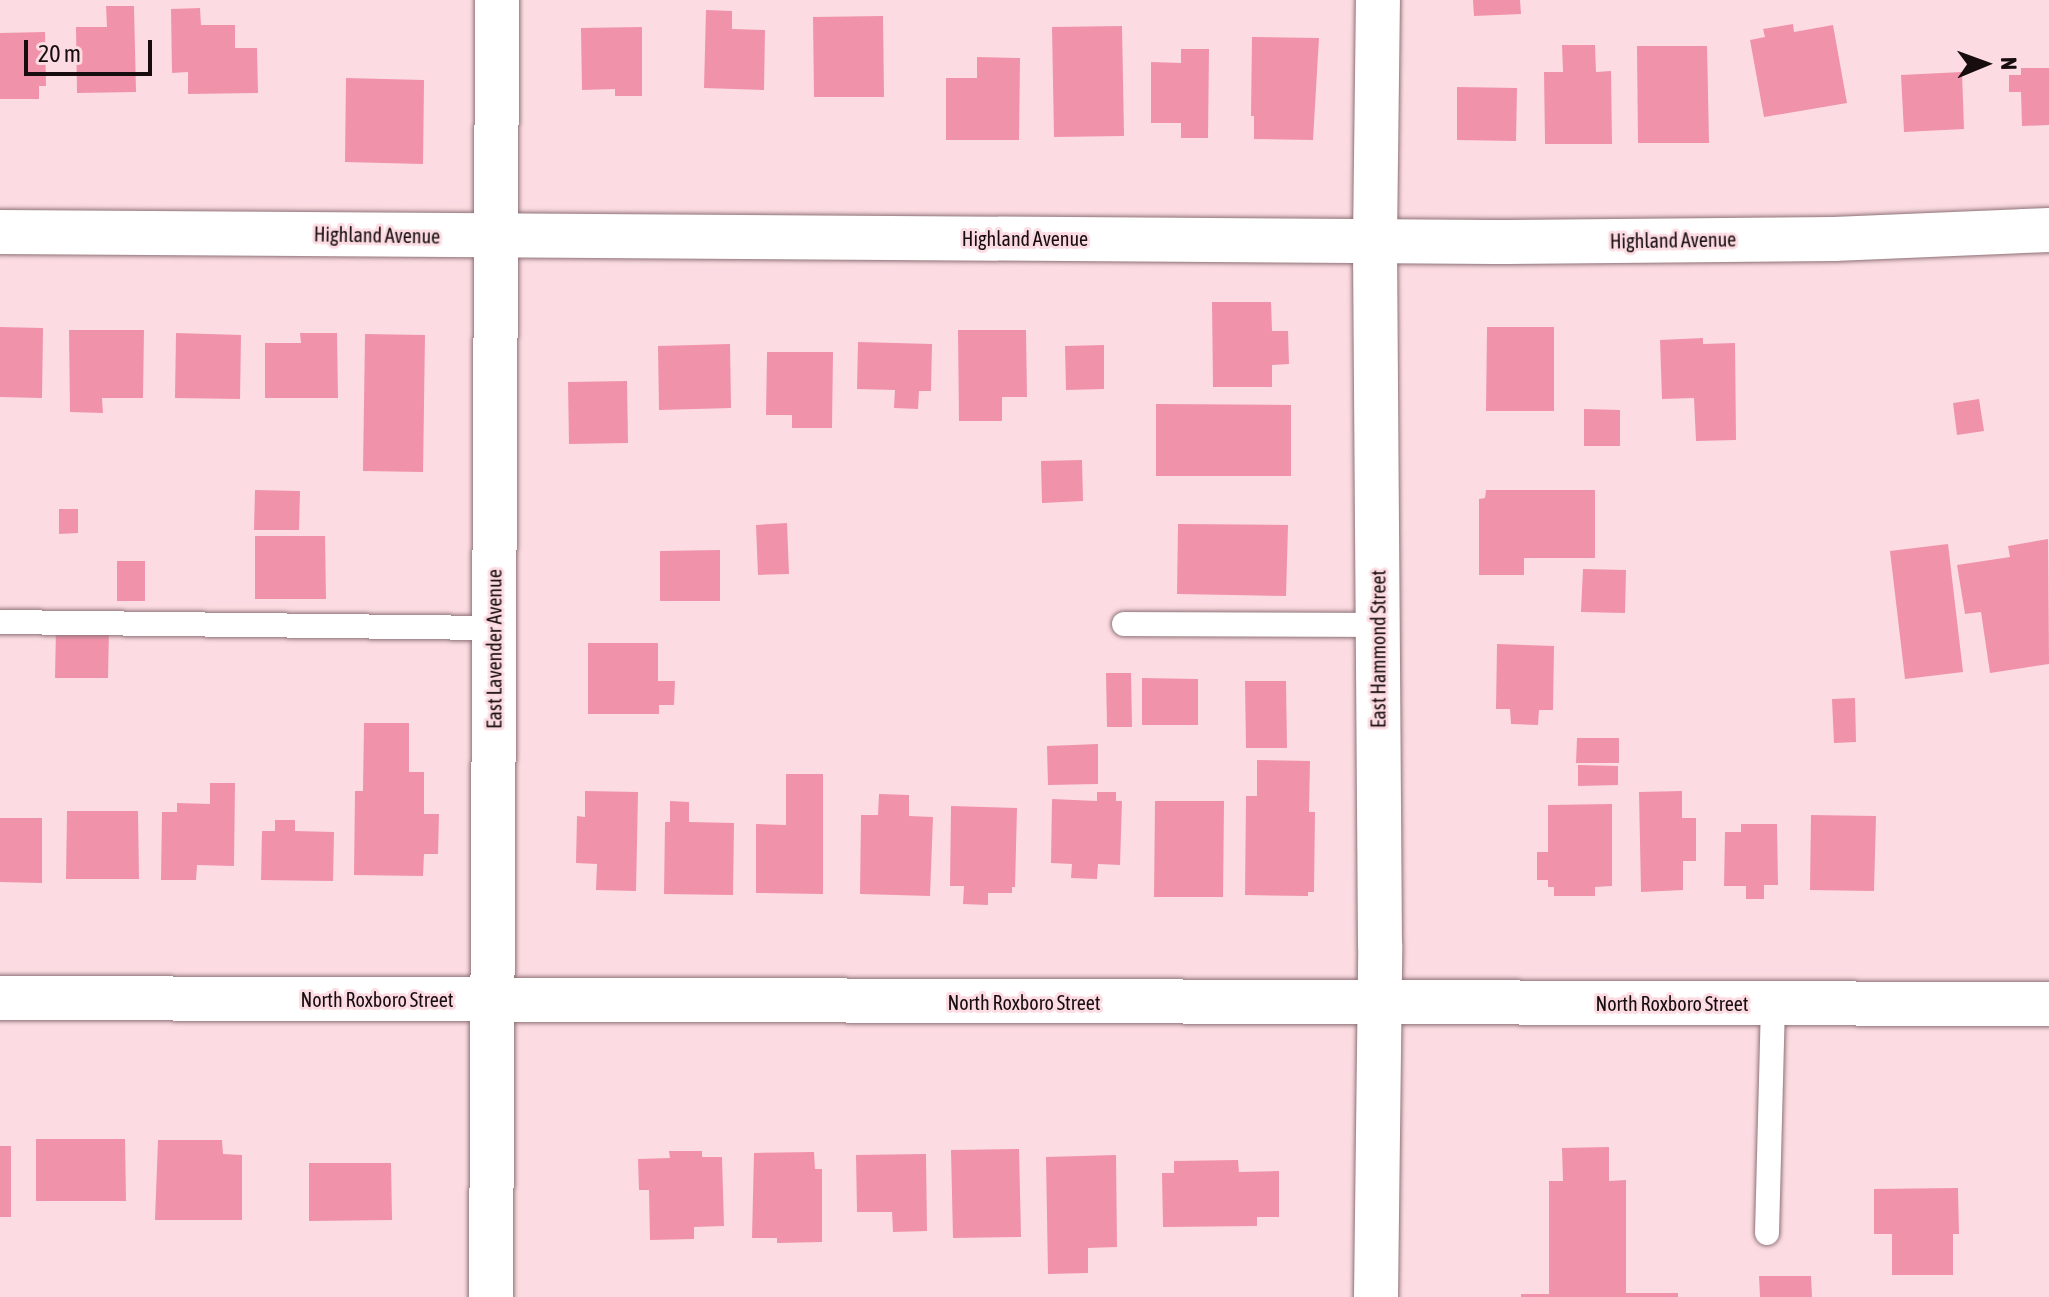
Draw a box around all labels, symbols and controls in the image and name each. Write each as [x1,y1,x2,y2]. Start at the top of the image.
scale bar [28,24,156,74]
north arrow [1945,24,2025,104]
text: 20 m [38,40,81,67]
text: N [1996,57,2022,70]
street label: Highland Avenue [314,222,440,248]
street label: Highland Avenue [962,226,1088,250]
street label: Highland Avenue [1610,227,1736,253]
street label: East Lavender Avenue [482,569,506,729]
street label: East Hammond Street [1366,570,1390,728]
street label: North Roxboro Street [300,987,454,1011]
street label: North Roxboro Street [947,990,1101,1014]
street label: North Roxboro Street [1595,991,1749,1015]

